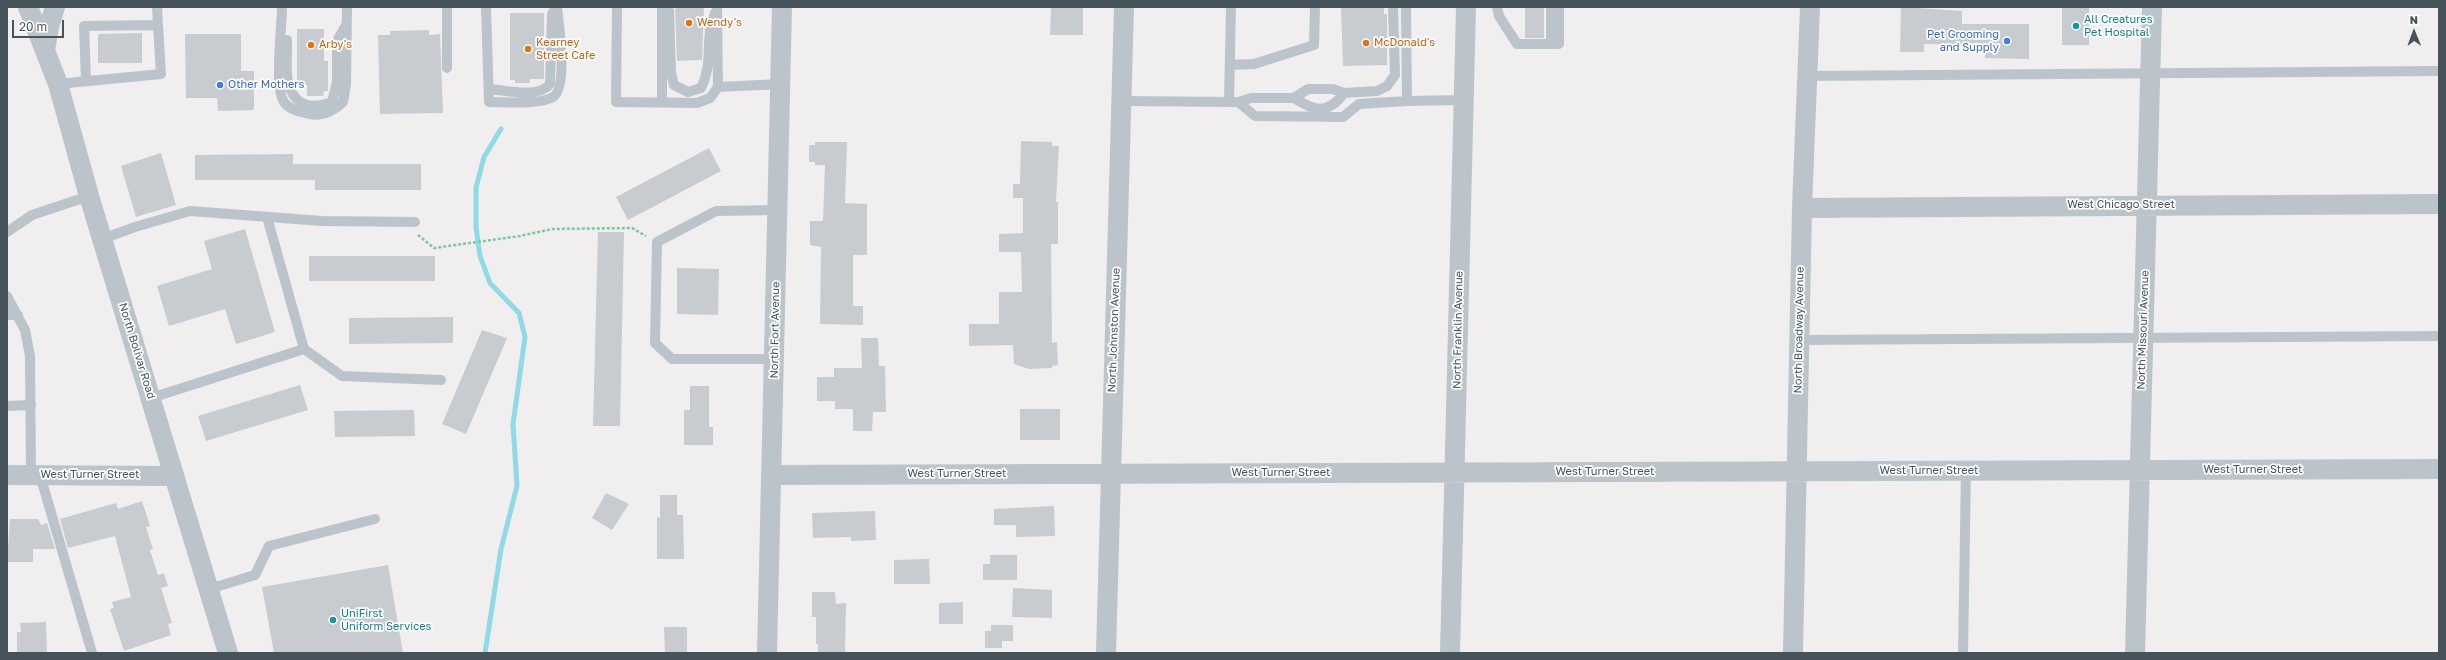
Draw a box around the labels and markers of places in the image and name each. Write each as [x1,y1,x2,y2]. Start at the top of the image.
place label: All Creatures Pet Hospital [2084,13,2153,39]
place label: Wendy's [697,16,742,30]
marker: Wendy's [684,18,694,28]
marker: All Creatures Pet Hospital [2071,21,2081,31]
place label: Pet Grooming and Supply [1927,28,1999,54]
place label: Kearney Street Cafe [536,36,595,62]
place label: McDonald's [1374,36,1435,50]
marker: Pet Grooming and Supply [2002,36,2012,46]
place label: Arby's [319,38,352,52]
marker: McDonald's [1361,38,1371,48]
marker: Arby's [306,40,316,50]
marker: Kearney Street Cafe [523,44,533,54]
place label: Other Mothers [228,78,304,92]
marker: Other Mothers [215,80,225,90]
place label: UniFirst Uniform Services [341,607,431,633]
marker: UniFirst Uniform Services [328,615,338,625]

